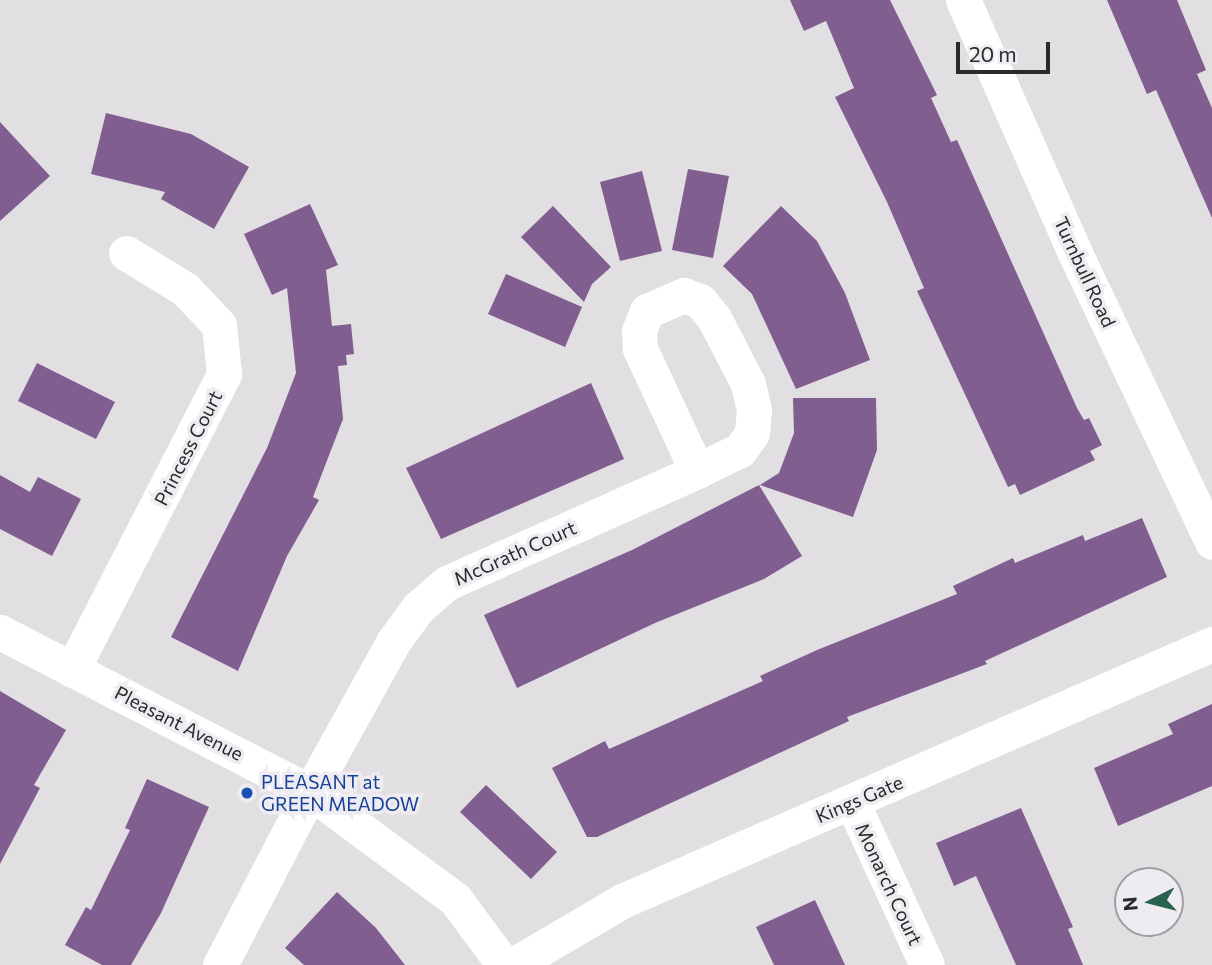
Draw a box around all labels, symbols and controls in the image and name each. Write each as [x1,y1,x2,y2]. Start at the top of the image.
scale bar [960,28,1054,72]
text: 20 m [969,41,1017,66]
street label: Turnbull Road [1049,213,1121,331]
street label: Princess Court [149,387,227,509]
street label: McGrath Court [450,516,580,590]
street label: Pleasant Avenue [111,681,247,765]
street label: Kings Gate [812,770,906,828]
place label: PLEASANT at GREEN MEADOW [261,771,419,815]
marker: PLEASANT at GREEN MEADOW [239,785,255,801]
street label: Monarch Court [851,819,927,949]
north arrow [1114,867,1184,937]
text: N [1117,896,1142,912]

